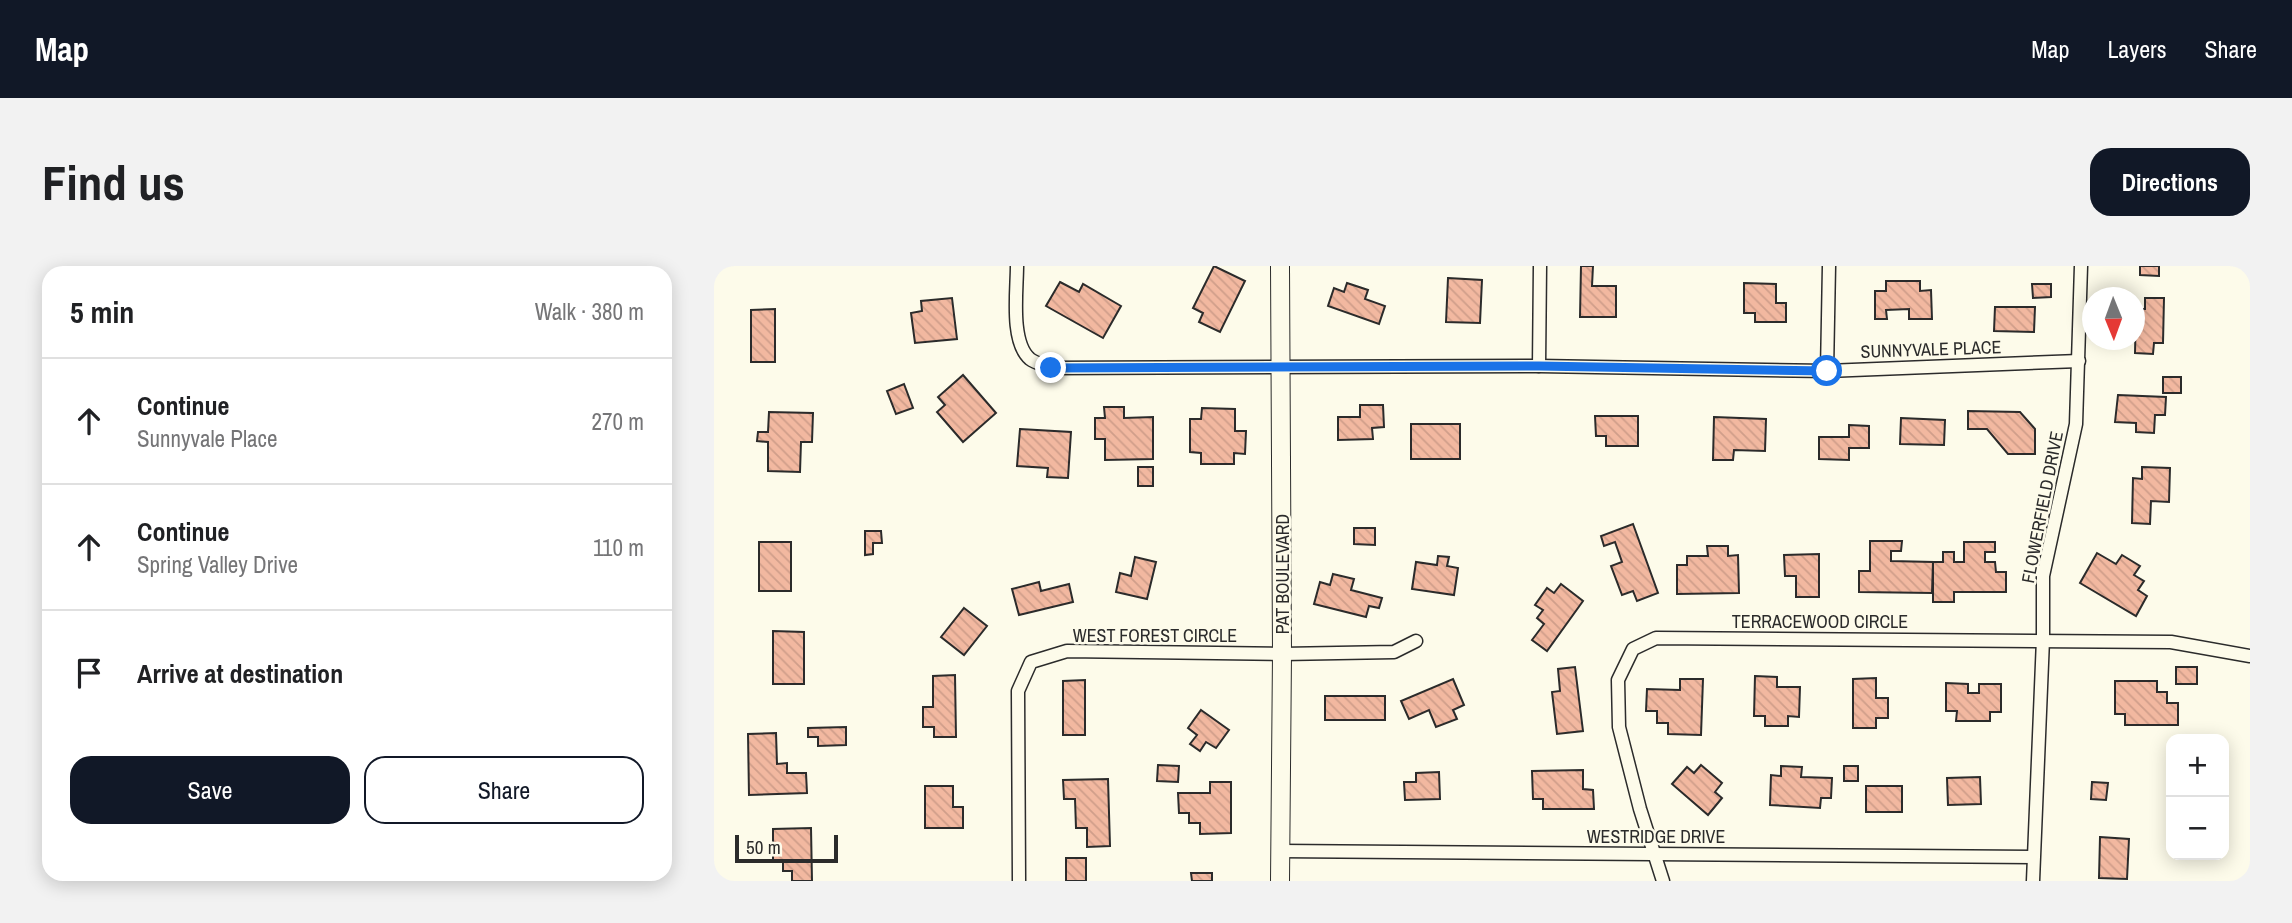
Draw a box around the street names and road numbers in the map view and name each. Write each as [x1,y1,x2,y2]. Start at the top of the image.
street label: SUNNYVALE PLACE [1860,334,2002,364]
street label: FLOWERFIELD DRIVE [2015,429,2069,585]
street label: PAT BOULEVARD [1270,514,1295,634]
street label: TERRACEWOOD CIRCLE [1732,609,1908,634]
street label: WEST FOREST CIRCLE [1073,623,1237,648]
street label: WESTRIDGE DRIVE [1587,824,1725,849]

